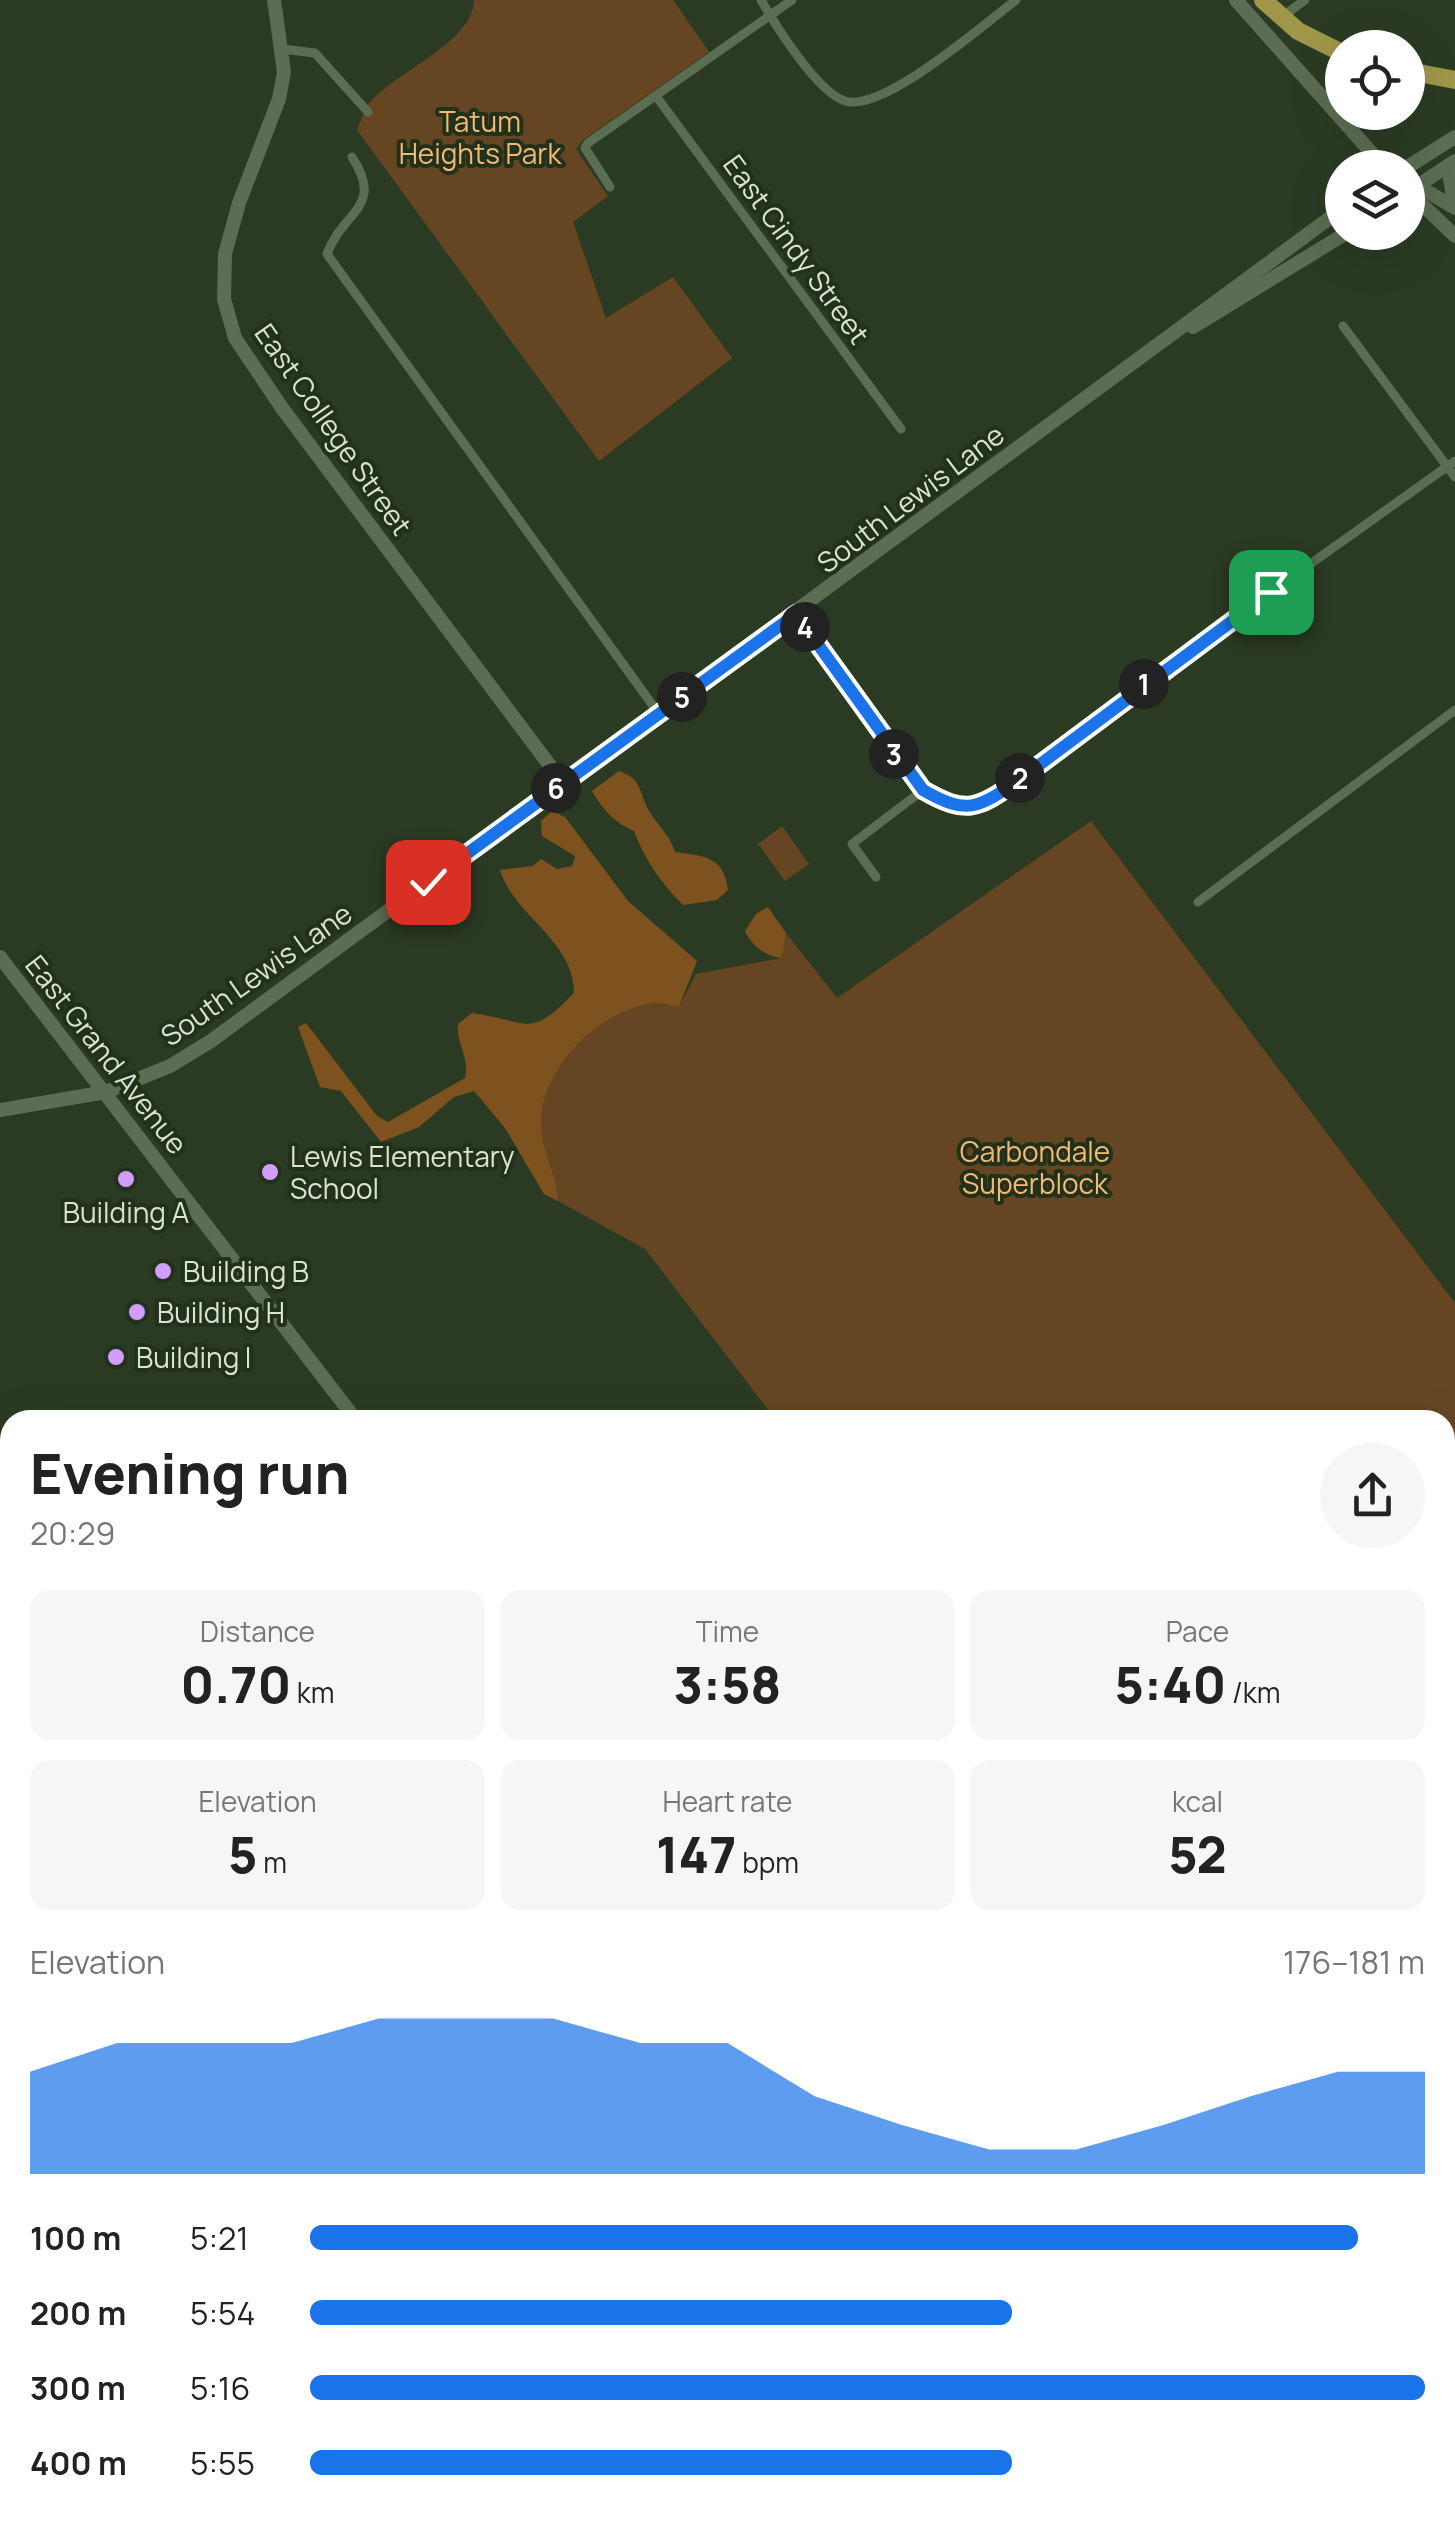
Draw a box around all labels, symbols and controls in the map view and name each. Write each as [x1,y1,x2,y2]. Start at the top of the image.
map controls [1325,30,1425,250]
button: locate [1325,30,1425,130]
park label: Tatum Heights Park [399,102,562,172]
street label: East Cindy Street [715,147,879,351]
button: layers [1325,150,1425,250]
street label: East College Street [247,316,421,542]
street label: South Lewis Lane [809,415,1011,581]
pin [1229,550,1314,635]
icon: arrive [1244,565,1299,620]
pin: 4 [780,602,830,652]
text: 4 [796,608,814,646]
pin: 1 [1119,659,1169,709]
text: 1 [1138,665,1150,703]
pin: 5 [657,672,707,722]
text: 5 [674,678,690,716]
pin: 3 [869,729,919,779]
text: 3 [886,735,902,773]
pin: 2 [995,753,1045,803]
text: 2 [1012,759,1028,797]
pin: 6 [531,763,581,813]
text: 6 [547,769,565,807]
pin [386,840,471,925]
icon: check [401,855,456,910]
street label: South Lewis Lane [153,894,359,1054]
street label: East Grand Avenue [17,947,197,1161]
park label: Carbondale Superblock [960,1132,1110,1202]
place label: Lewis Elementary School [290,1137,515,1207]
marker: Lewis Elementary School [259,1161,281,1183]
marker: Building A [115,1168,137,1190]
place label: Building A [63,1193,190,1231]
place label: Building B [183,1252,309,1290]
marker: Building B [152,1260,174,1282]
place label: Building H [157,1293,285,1331]
marker: Building H [126,1301,148,1323]
place label: Building I [136,1338,251,1376]
marker: Building I [105,1346,127,1368]
text: Evening run [30,1435,349,1511]
button: share [1320,1443,1425,1548]
text: 20:29 [30,1511,115,1555]
text: Distance [200,1612,315,1650]
text: Time [696,1612,759,1650]
text: Pace [1166,1612,1229,1650]
text: 0.70 [181,1650,291,1718]
text: 3:58 [673,1650,782,1718]
text: 5:40 [1115,1650,1226,1718]
text: km [291,1673,334,1711]
text: /km [1226,1673,1280,1711]
text: Elevation [198,1782,317,1820]
text: Heart rate [663,1782,792,1820]
text: kcal [1172,1782,1223,1820]
text: 5 [228,1820,258,1888]
text: 147 [656,1820,737,1888]
text: 52 [1168,1820,1227,1888]
text: m [258,1843,287,1881]
text: bpm [737,1843,799,1881]
text: Elevation [30,1940,165,1984]
text: 176–181 m [1283,1940,1425,1984]
text: 100 m [30,2216,121,2260]
text: 5:21 [190,2216,249,2260]
text: 200 m [30,2291,126,2335]
text: 5:54 [190,2291,255,2335]
text: 300 m [30,2366,126,2410]
text: 5:16 [190,2366,250,2410]
text: 400 m [30,2441,127,2485]
text: 5:55 [190,2441,255,2485]

